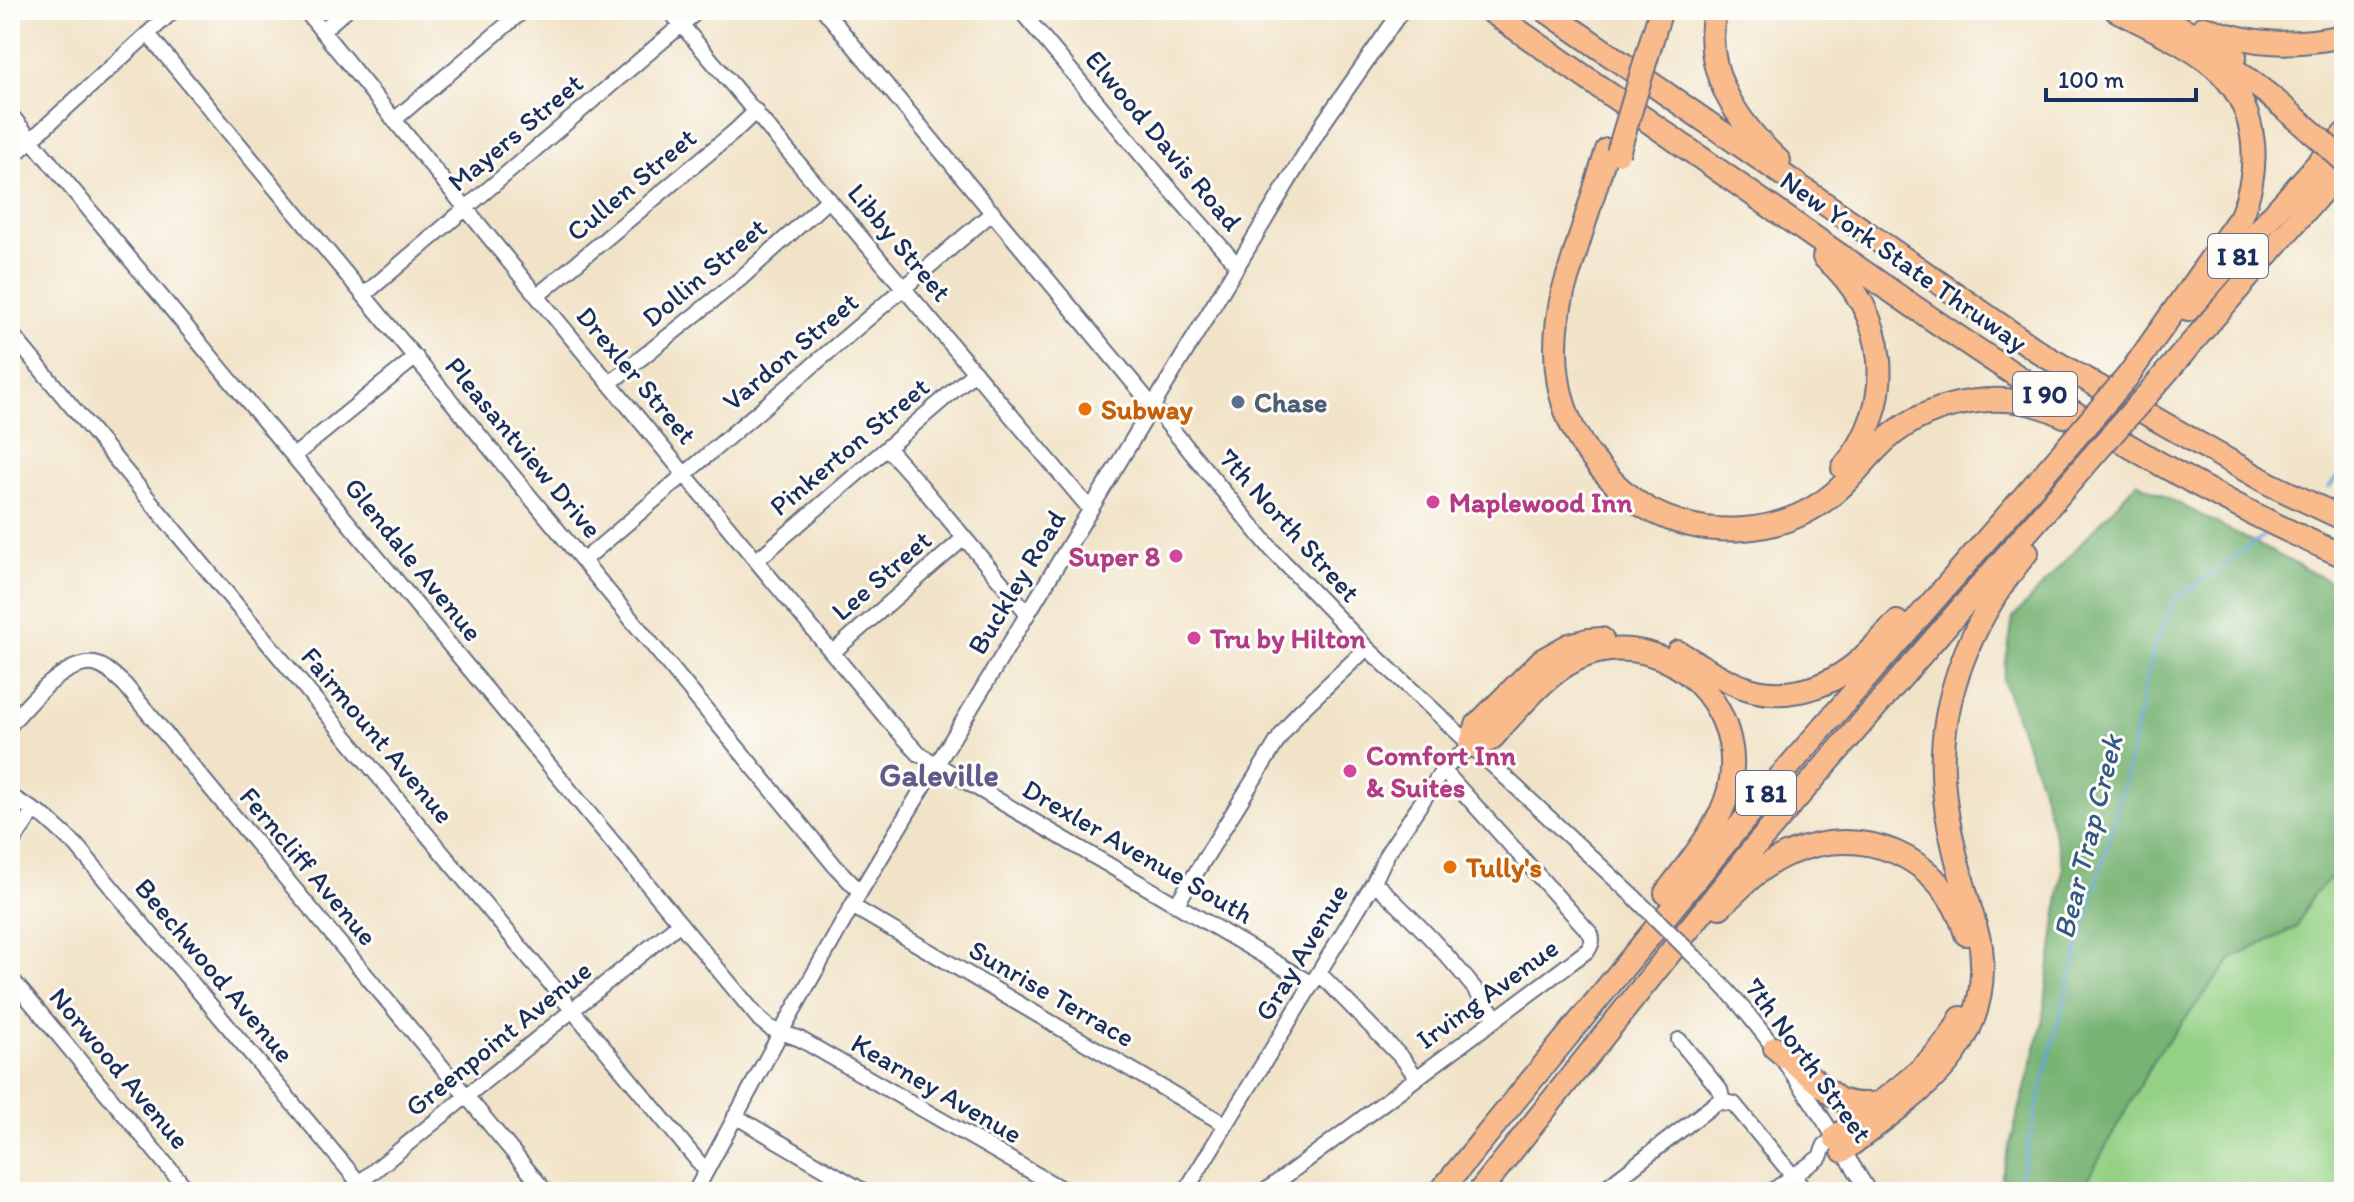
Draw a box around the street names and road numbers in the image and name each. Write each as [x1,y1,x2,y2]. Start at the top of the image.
street label: Elwood Davis Road [1078,43,1250,237]
street label: Mayers Street [440,66,590,198]
street label: Cullen Street [559,120,703,248]
street label: New York State Thruway [1774,163,2034,359]
street label: Libby Street [841,176,959,308]
street label: Dollin Street [635,210,773,334]
road number: I 81 [2208,234,2268,278]
street label: Vardon Street [715,284,865,418]
street label: Drexler Street [569,299,705,451]
street label: Pleasantview Drive [438,349,610,545]
street label: Pinkerton Street [762,369,936,523]
road number: I 90 [2013,372,2077,416]
street label: 7th North Street [1212,441,1368,609]
street label: Glendale Avenue [337,470,491,648]
street label: Buckley Road [960,504,1072,660]
street label: Lee Street [824,522,938,628]
street label: Fairmount Avenue [294,640,462,830]
street label: Drexler Avenue South [1017,771,1259,931]
road number: I 81 [1736,771,1796,815]
street label: Ferncliff Avenue [233,780,385,952]
street label: Beechwood Avenue [128,871,302,1069]
street label: Gray Avenue [1247,878,1355,1026]
street label: Irving Avenue [1409,930,1565,1056]
street label: Sunrise Terrace [963,932,1141,1054]
street label: Greenpoint Avenue [398,952,598,1124]
street label: 7th North Street [1738,971,1880,1149]
street label: Norwood Avenue [42,980,198,1156]
street label: Kearney Avenue [846,1025,1028,1151]

